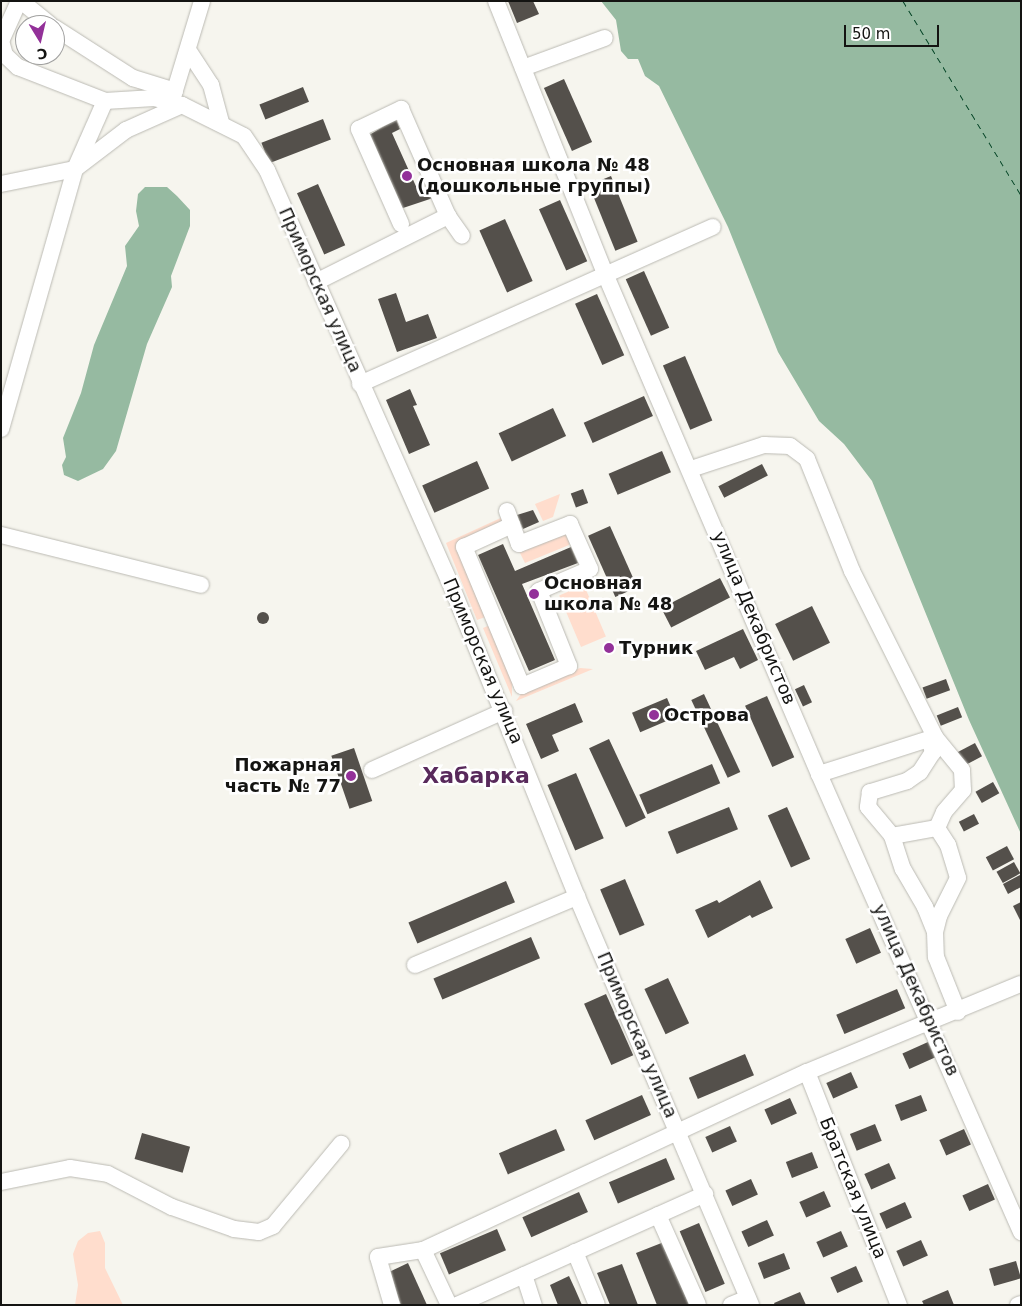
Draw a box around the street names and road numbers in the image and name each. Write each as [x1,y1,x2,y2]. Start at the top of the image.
street label: Приморская улица [274,204,366,376]
street label: улица Декабристов [708,528,800,708]
street label: Приморская улица [438,575,528,747]
street label: улица Декабристов [868,901,964,1079]
street label: Приморская улица [592,949,682,1121]
street label: Братская улица [815,1114,891,1262]

